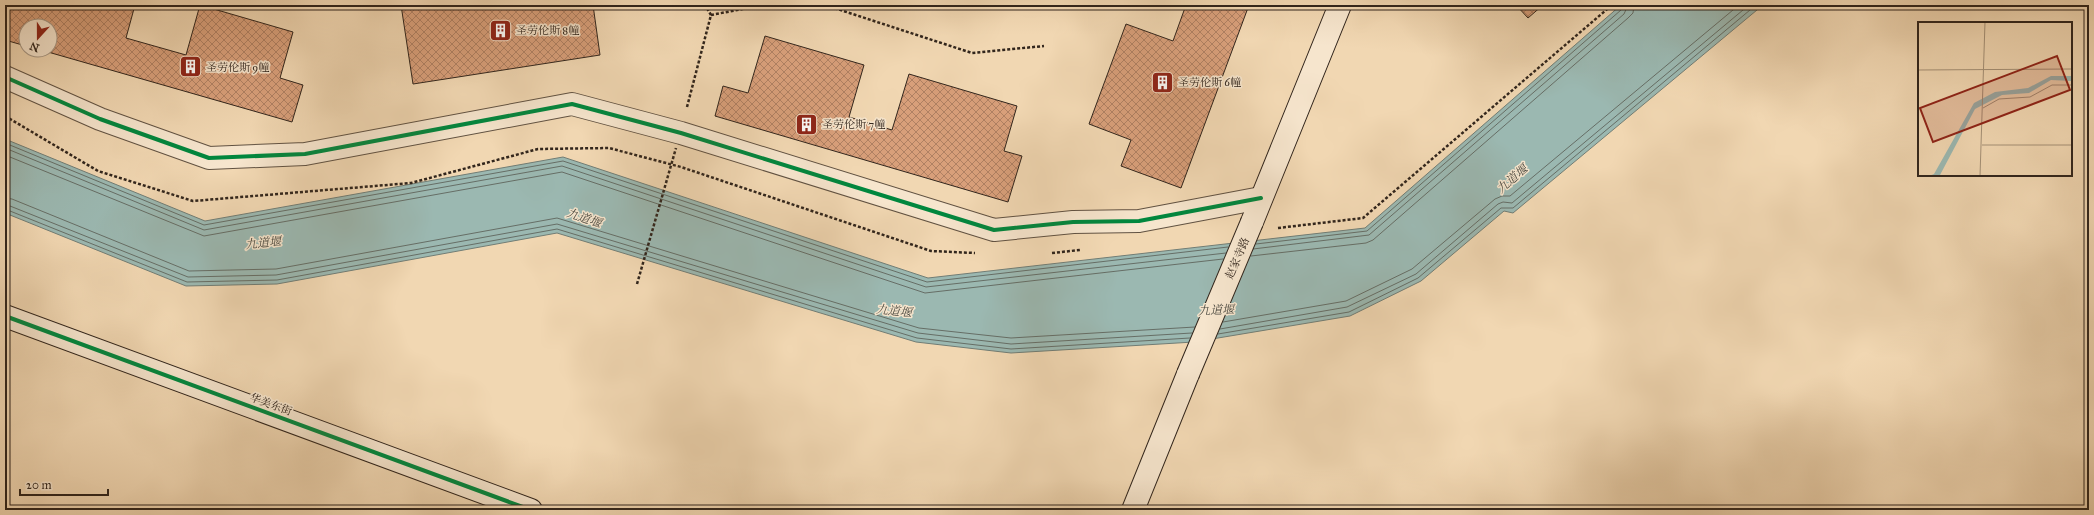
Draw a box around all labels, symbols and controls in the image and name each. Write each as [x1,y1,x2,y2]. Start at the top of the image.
building icon: 圣劳伦斯 8幢 [488,17,514,43]
north arrow [18,18,58,58]
inset map [1918,22,2072,176]
place label: 圣劳伦斯 8幢 [516,24,579,37]
text: N [27,39,41,55]
building icon: 圣劳伦斯 9幢 [178,54,204,80]
place label: 圣劳伦斯 9幢 [206,61,269,74]
building icon: 圣劳伦斯 6幢 [1149,69,1175,95]
place label: 圣劳伦斯 6幢 [1178,76,1241,89]
building icon: 圣劳伦斯 7幢 [793,111,819,137]
place label: 圣劳伦斯 7幢 [822,118,885,131]
water label: 九道堰 [1494,161,1532,196]
water label: 九道堰 [565,206,605,231]
water label: 九道堰 [244,234,284,252]
street label: 赵家寺路 [1223,235,1252,281]
water label: 九道堰 [875,302,915,320]
water label: 九道堰 [1198,302,1236,318]
street label: 华美东街 [248,391,294,418]
scale bar [20,471,108,497]
text: 20 m [26,478,52,492]

